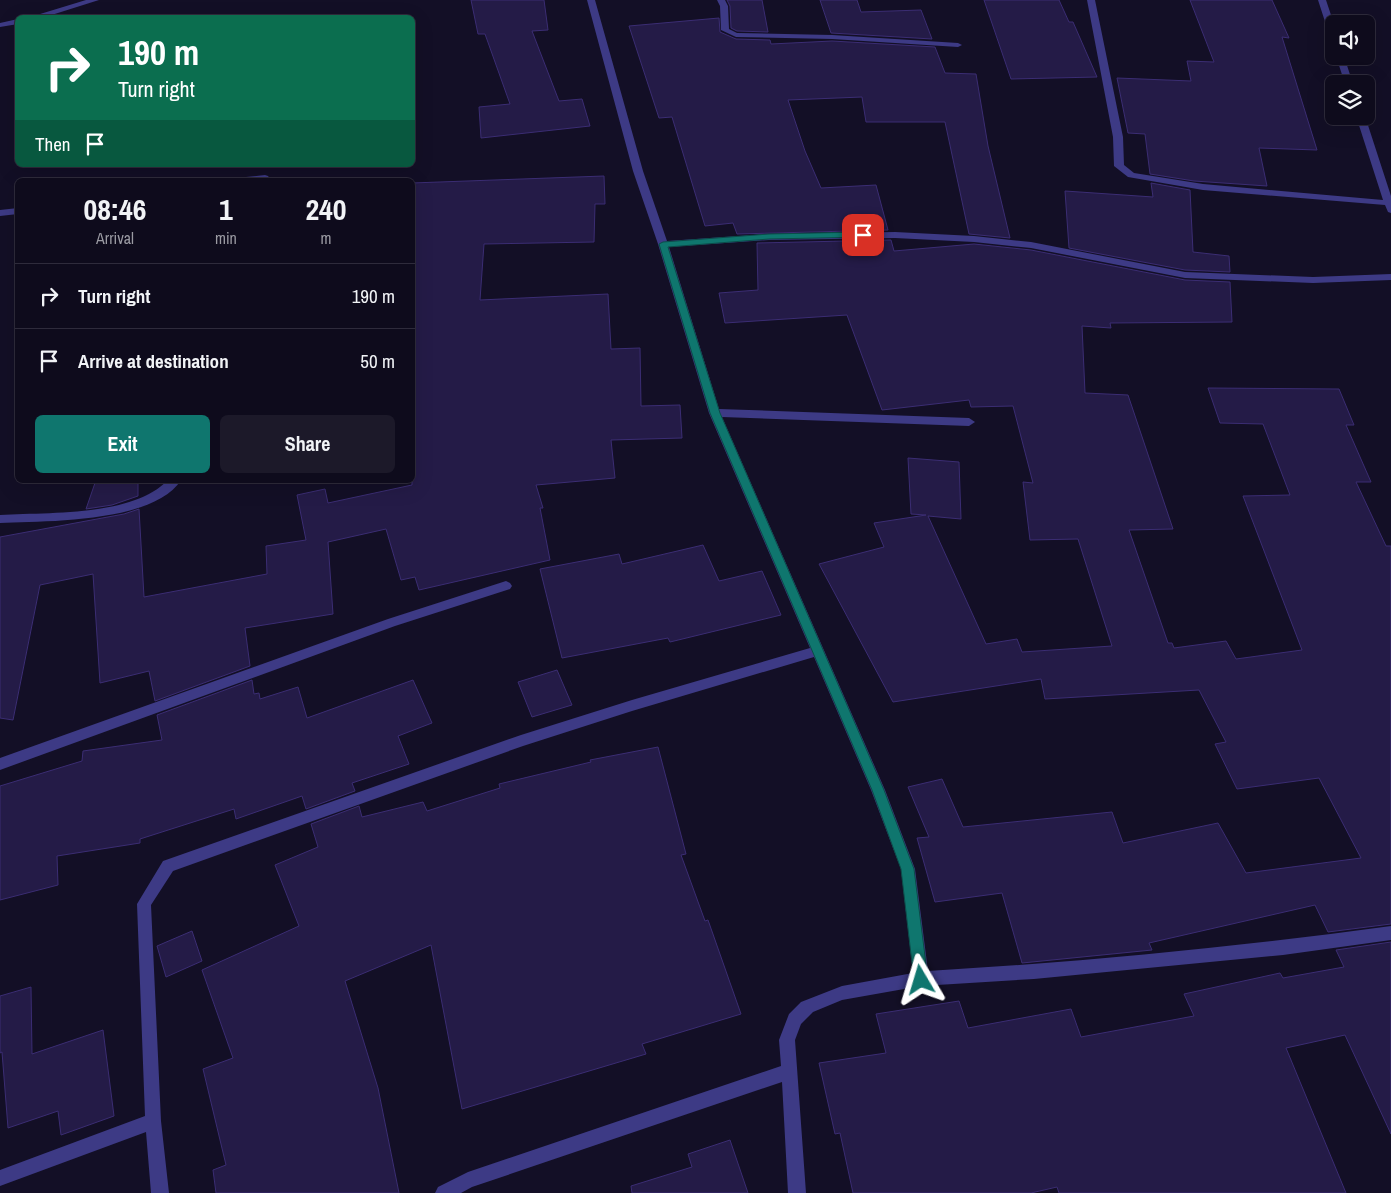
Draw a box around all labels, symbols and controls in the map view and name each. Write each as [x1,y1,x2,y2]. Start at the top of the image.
map controls [1325,15,1375,125]
button: sound [1325,15,1375,65]
text: 190 m [118,29,199,76]
icon: right [35,35,100,100]
text: Turn right [118,74,195,104]
button: layers [1325,75,1375,125]
icon: arrive [81,130,109,158]
text: Then [35,131,71,157]
text: 08:46 [84,189,146,229]
text: 1 [219,189,233,229]
text: 240 [305,189,346,229]
pin [842,214,884,256]
icon: arrive [849,221,877,249]
text: Arrival [96,227,134,249]
text: min [215,227,237,249]
text: m [320,227,331,249]
icon: right [35,282,63,310]
text: Turn right [78,283,150,309]
text: 190 m [352,283,395,309]
icon: arrive [35,347,63,375]
text: Arrive at destination [78,348,229,374]
text: 50 m [360,348,395,374]
button: Exit [35,415,210,473]
button: Share [220,415,395,473]
position arrow [894,953,946,1005]

